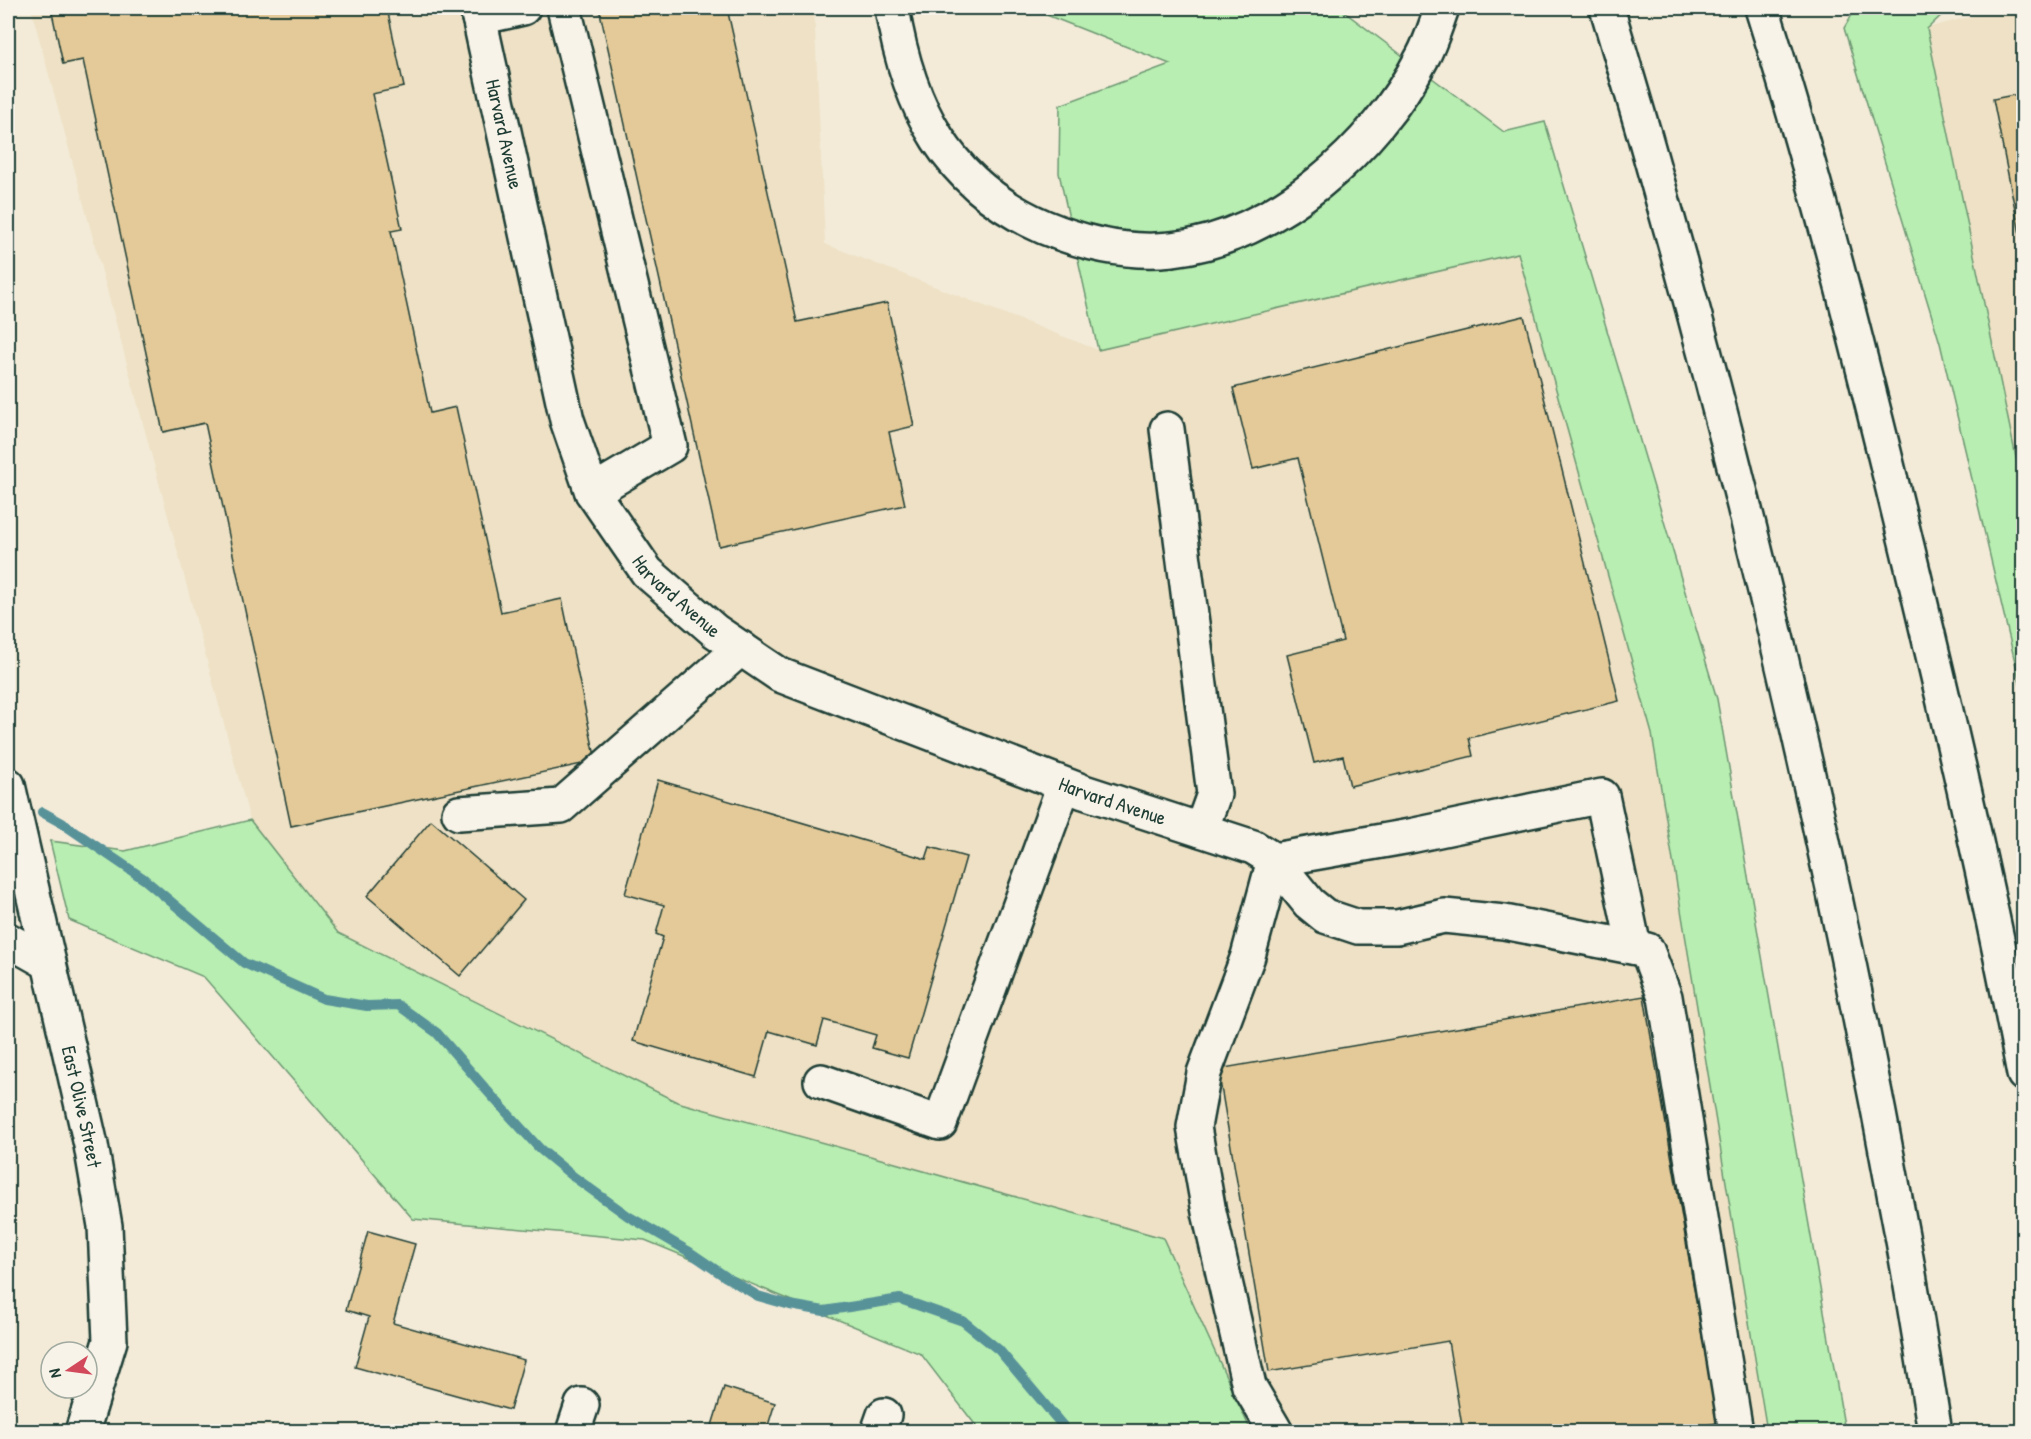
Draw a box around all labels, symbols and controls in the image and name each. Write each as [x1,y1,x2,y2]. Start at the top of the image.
street label: Harvard Avenue [480,77,530,191]
street label: Harvard Avenue [626,549,727,643]
street label: Harvard Avenue [1055,770,1170,831]
street label: East Olive Street [56,1043,109,1171]
north arrow [39,1340,99,1400]
text: N [43,1366,66,1380]

